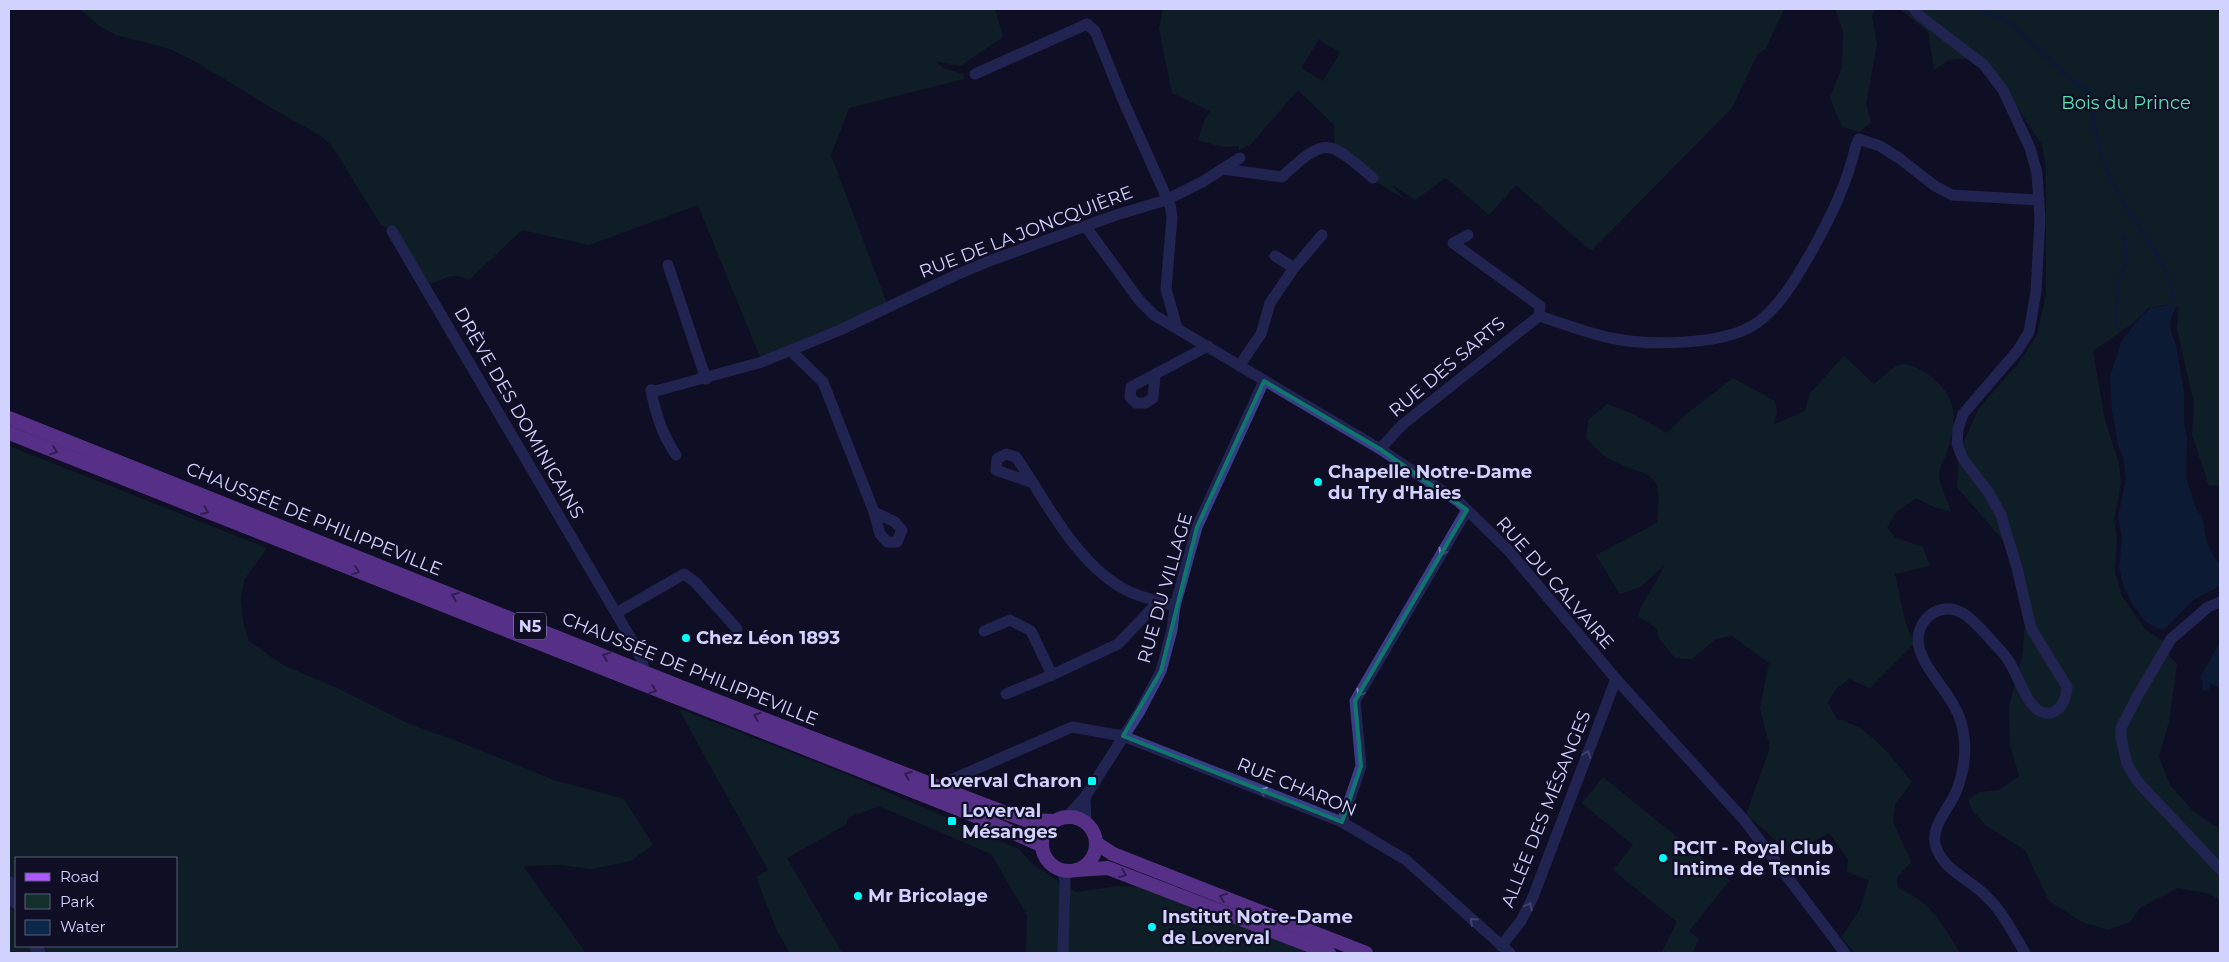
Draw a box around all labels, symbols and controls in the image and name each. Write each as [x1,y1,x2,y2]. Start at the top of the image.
park label: Bois du Prince [2061,92,2191,114]
street label: RUE DE LA JONCQUIÈRE [916,181,1136,283]
street label: DRÈVE DES DOMINICAINS [449,303,589,523]
street label: RUE DES SARTS [1384,312,1510,422]
one-way arrow [49,444,58,455]
street label: CHAUSSÉE DE PHILIPPEVILLE [183,457,445,581]
place label: Chapelle Notre-Dame du Try d'Haies [1328,461,1532,504]
marker: Chapelle Notre-Dame du Try d'Haies [1312,476,1324,488]
one-way arrow [200,505,209,515]
street label: RUE DU VILLAGE [1133,510,1197,666]
street label: RUE DU CALVAIRE [1492,512,1618,654]
one-way arrow [1439,547,1449,556]
one-way arrow [351,565,360,575]
one-way arrow [451,592,460,603]
street label: CHAUSSÉE DE PHILIPPEVILLE [559,607,821,731]
road number: N5 [514,612,546,640]
place label: Chez Léon 1893 [696,627,840,649]
marker: Chez Léon 1893 [680,632,692,644]
one-way arrow [602,652,611,662]
one-way arrow [648,683,657,694]
one-way arrow [1357,687,1367,696]
street label: ALLÉE DES MÉSANGES [1496,707,1596,911]
one-way arrow [753,712,762,722]
one-way arrow [1581,751,1591,759]
street label: RUE CHARON [1234,753,1360,821]
place label: Loverval Charon [929,770,1082,792]
one-way arrow [904,771,913,782]
marker: Loverval Charon [1086,775,1098,787]
one-way arrow [1259,787,1268,797]
place label: Loverval Mésanges [962,800,1058,843]
marker: Loverval Mésanges [946,815,958,827]
place label: RCIT - Royal Club Intime de Tennis [1673,837,1833,880]
marker: RCIT - Royal Club Intime de Tennis [1657,852,1669,864]
legend [15,857,178,947]
text: Road [60,867,99,886]
one-way arrow [1119,868,1127,878]
place label: Mr Bricolage [868,885,988,907]
marker: Mr Bricolage [852,890,864,902]
text: Park [60,892,94,911]
one-way arrow [1219,893,1228,903]
one-way arrow [1523,902,1533,911]
place label: Institut Notre-Dame de Loverval [1162,906,1353,949]
text: Water [60,917,106,936]
one-way arrow [1470,918,1479,927]
marker: Institut Notre-Dame de Loverval [1146,921,1158,933]

